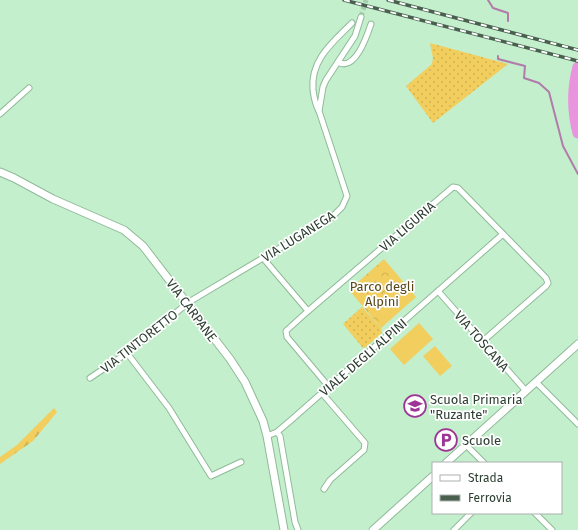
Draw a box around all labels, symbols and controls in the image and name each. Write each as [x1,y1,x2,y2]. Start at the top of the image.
street label: VIA LIGURIA [377,198,438,254]
street label: VIA LUGANEGA [259,208,338,265]
street label: VIA CARPANE [163,276,220,345]
park label: Parco degli Alpini [350,279,414,309]
street label: VIA TINTORETTO [98,307,181,376]
street label: VIA TOSCANA [451,308,512,375]
street label: VIALE DEGLI ALPINI [317,315,410,399]
place label: Scuola Primaria "Ruzante" [430,392,523,422]
school or university icon: Scuola Primaria "Ruzante" [402,393,428,419]
parking icon: Scuole [433,427,459,453]
place label: Scuole [462,433,501,448]
legend [432,462,562,514]
text: Strada [468,471,503,485]
text: Ferrovia [468,491,512,505]

